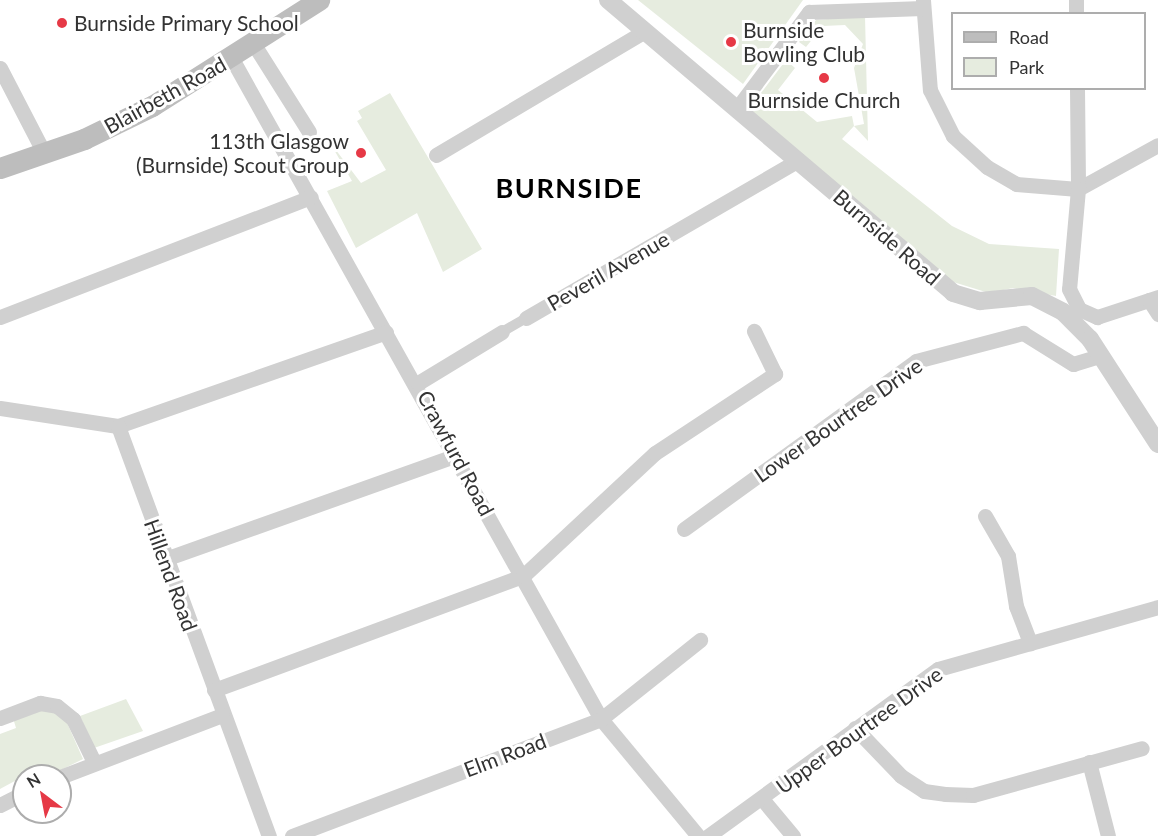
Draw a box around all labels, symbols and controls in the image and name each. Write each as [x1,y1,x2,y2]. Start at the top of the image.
place label: Burnside Primary School [74,10,299,36]
legend [951,12,1146,90]
marker: Burnside Primary School [55,16,69,30]
place label: Burnside Bowling Club [743,17,865,67]
text: Road [1009,26,1049,48]
marker: Burnside Bowling Club [724,35,738,49]
street label: Blairbeth Road [100,51,230,139]
text: Park [1009,56,1044,78]
marker: Burnside Church [817,71,831,85]
place label: Burnside Church [747,87,901,113]
place label: 113th Glasgow (Burnside) Scout Group [136,128,349,178]
marker: 113th Glasgow (Burnside) Scout Group [354,146,368,160]
district label: BURNSIDE [496,172,642,204]
street label: Burnside Road [828,184,946,290]
street label: Peveril Avenue [542,226,674,316]
street label: Lower Bourtree Drive [749,353,927,487]
street label: Crawfurd Road [412,386,500,520]
street label: Hillend Road [139,516,203,634]
street label: Upper Bourtree Drive [771,661,947,799]
street label: Elm Road [460,728,550,782]
north arrow [12,764,72,824]
text: N [23,769,44,791]

